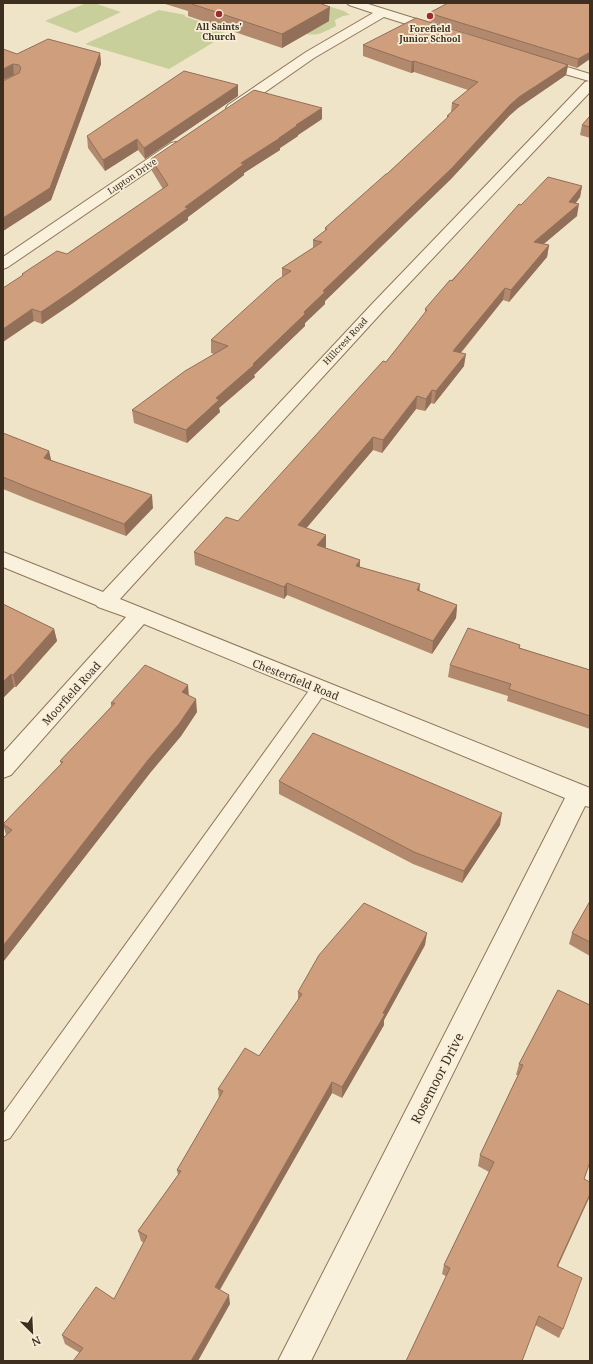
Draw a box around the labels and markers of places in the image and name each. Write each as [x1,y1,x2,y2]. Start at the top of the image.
marker: All Saints' Church [214,9,224,19]
marker: Forefield Junior School [425,11,435,21]
place label: All Saints' Church [196,20,242,43]
place label: Forefield Junior School [398,22,462,45]

